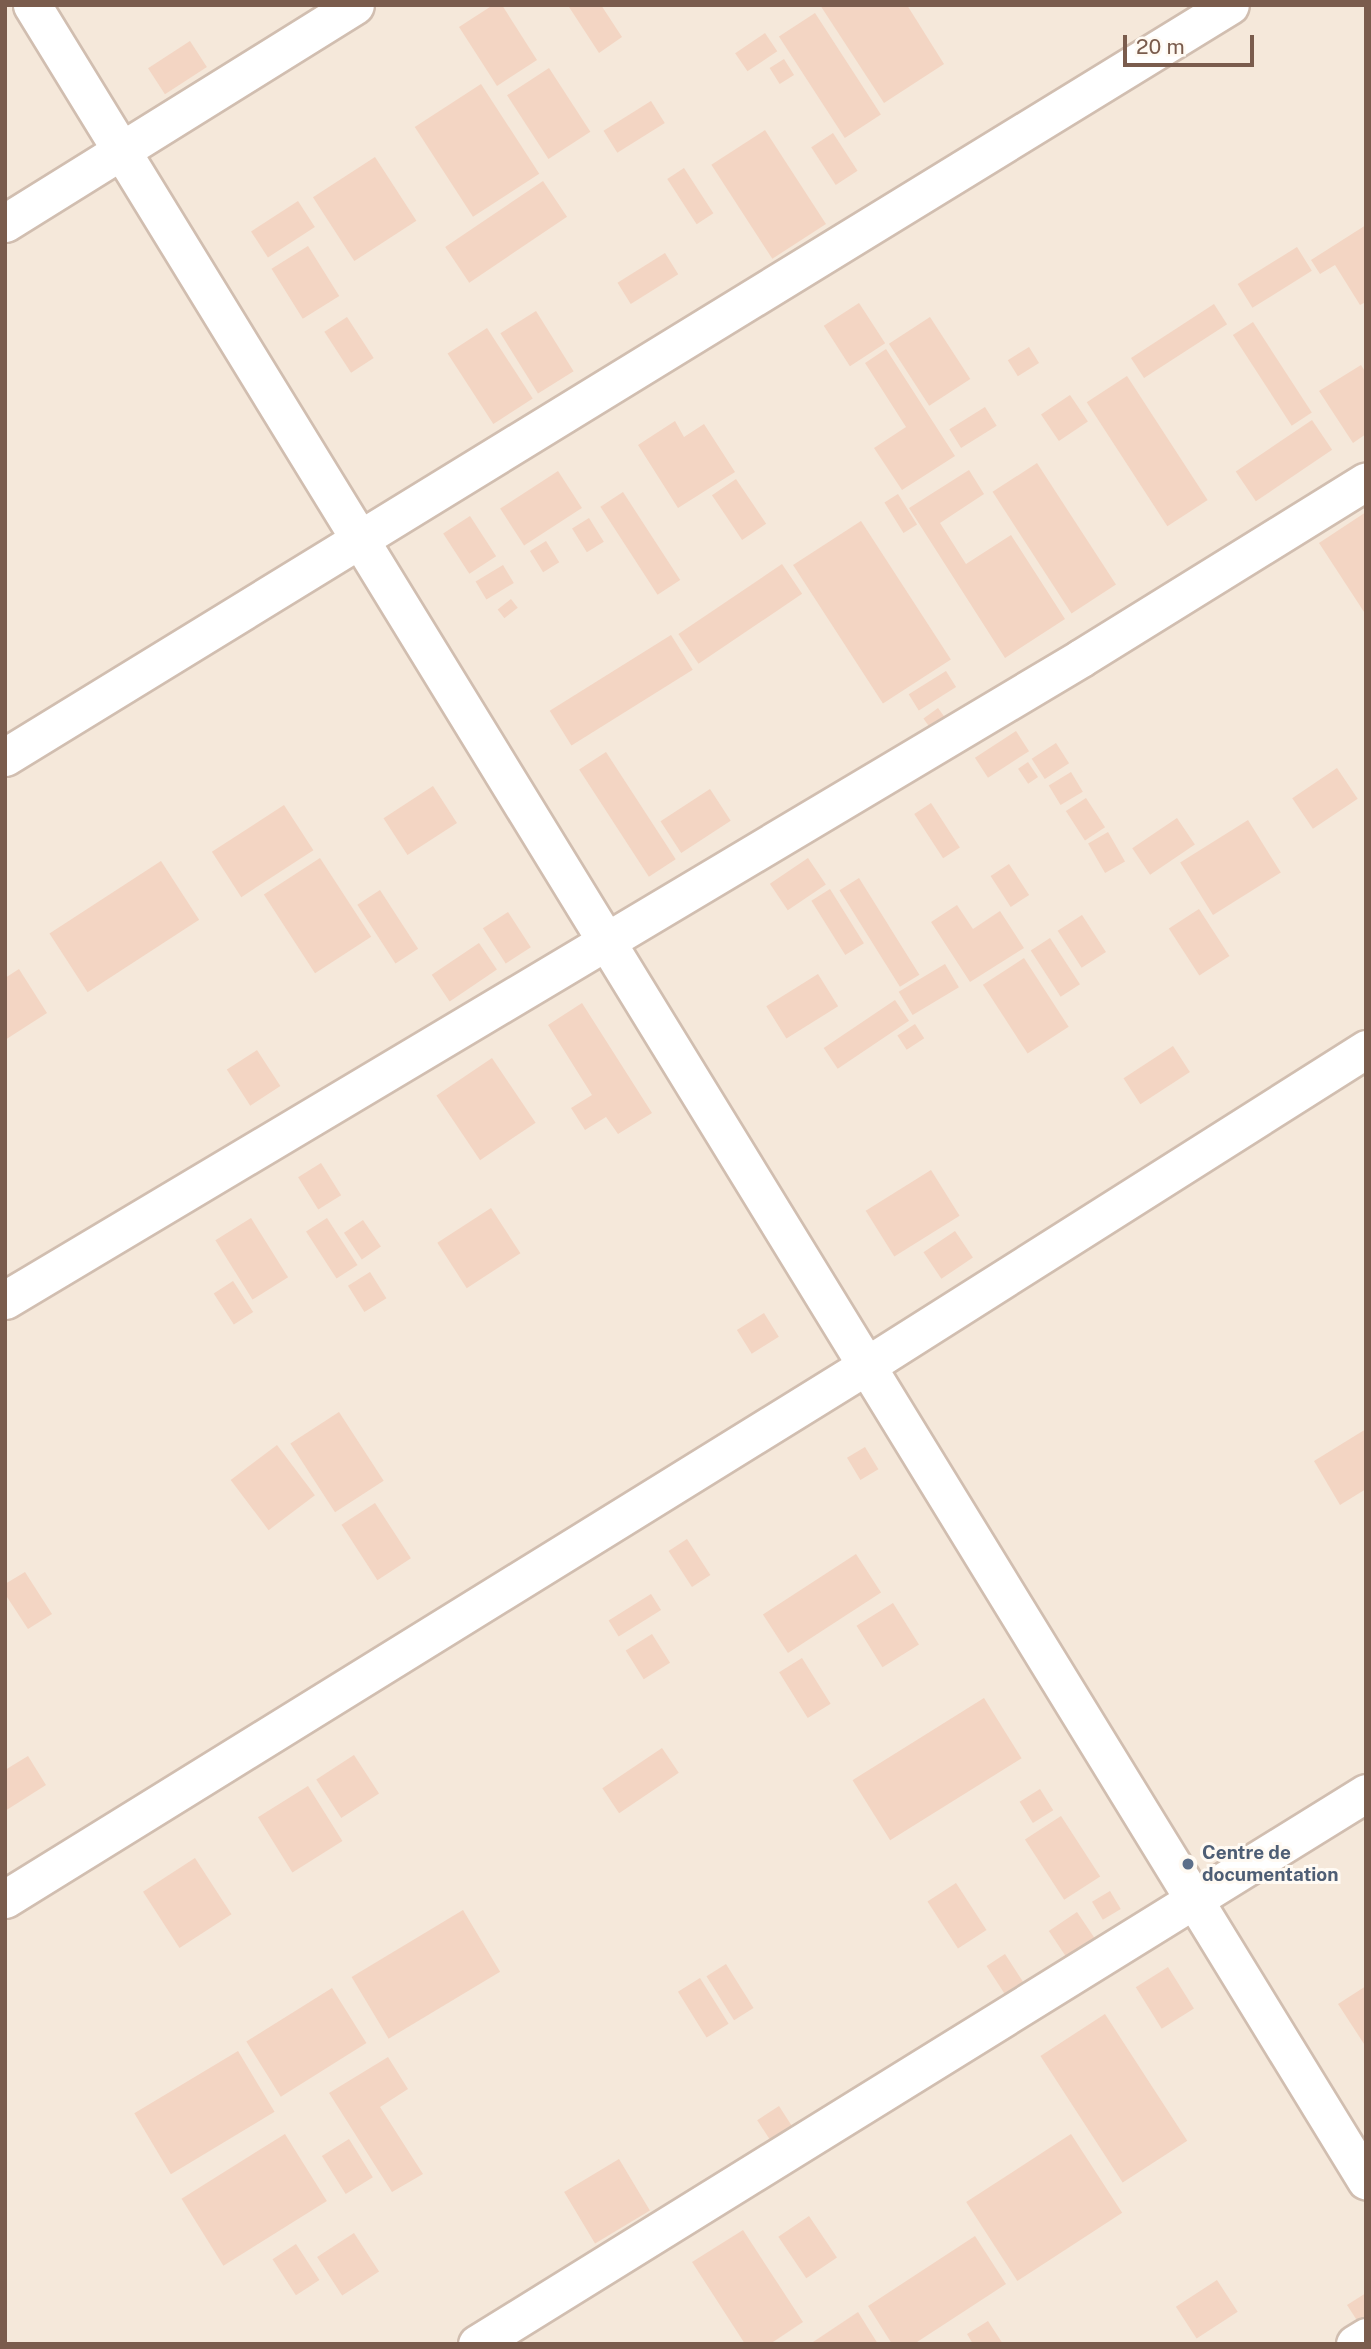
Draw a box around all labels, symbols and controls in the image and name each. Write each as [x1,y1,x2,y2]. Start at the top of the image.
scale bar [1126,21,1257,65]
text: 20 m [1136,34,1185,59]
place label: Centre de documentation [1202,1842,1339,1886]
marker: Centre de documentation [1180,1856,1196,1872]

